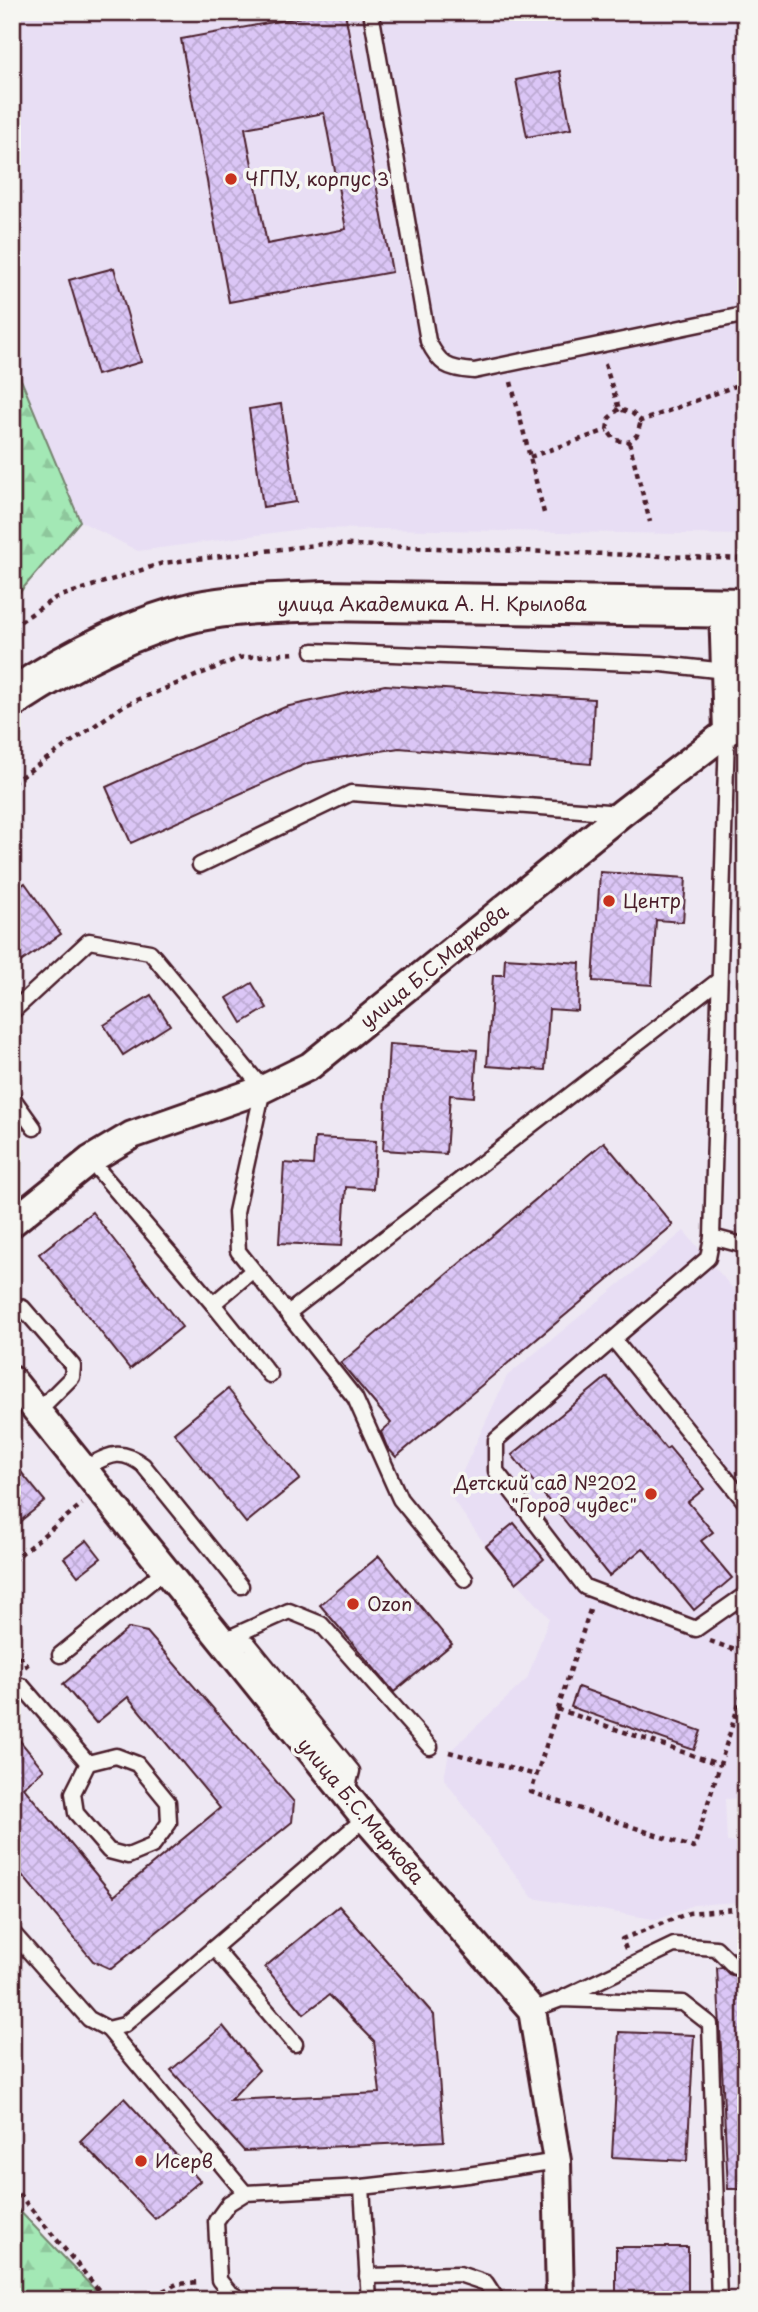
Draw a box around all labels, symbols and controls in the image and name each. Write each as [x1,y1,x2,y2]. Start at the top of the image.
place label: ЧГПУ, корпус 3 [245,164,389,192]
marker: ЧГПУ, корпус 3 [223,171,239,187]
street label: улица Академика А. Н. Крылова [278,589,587,617]
place label: Центр [623,886,681,914]
marker: Центр [601,893,617,909]
street label: улица Б.С.Маркова [353,896,514,1034]
place label: Детский сад №202 "Город чудес" [453,1468,637,1518]
marker: Детский сад №202 "Город чудес" [643,1486,659,1502]
place label: Ozon [367,1589,412,1617]
marker: Ozon [345,1596,361,1612]
street label: улица Б.С.Маркова [292,1731,432,1890]
place label: Исерв [155,2146,213,2174]
marker: Исерв [133,2153,149,2169]

